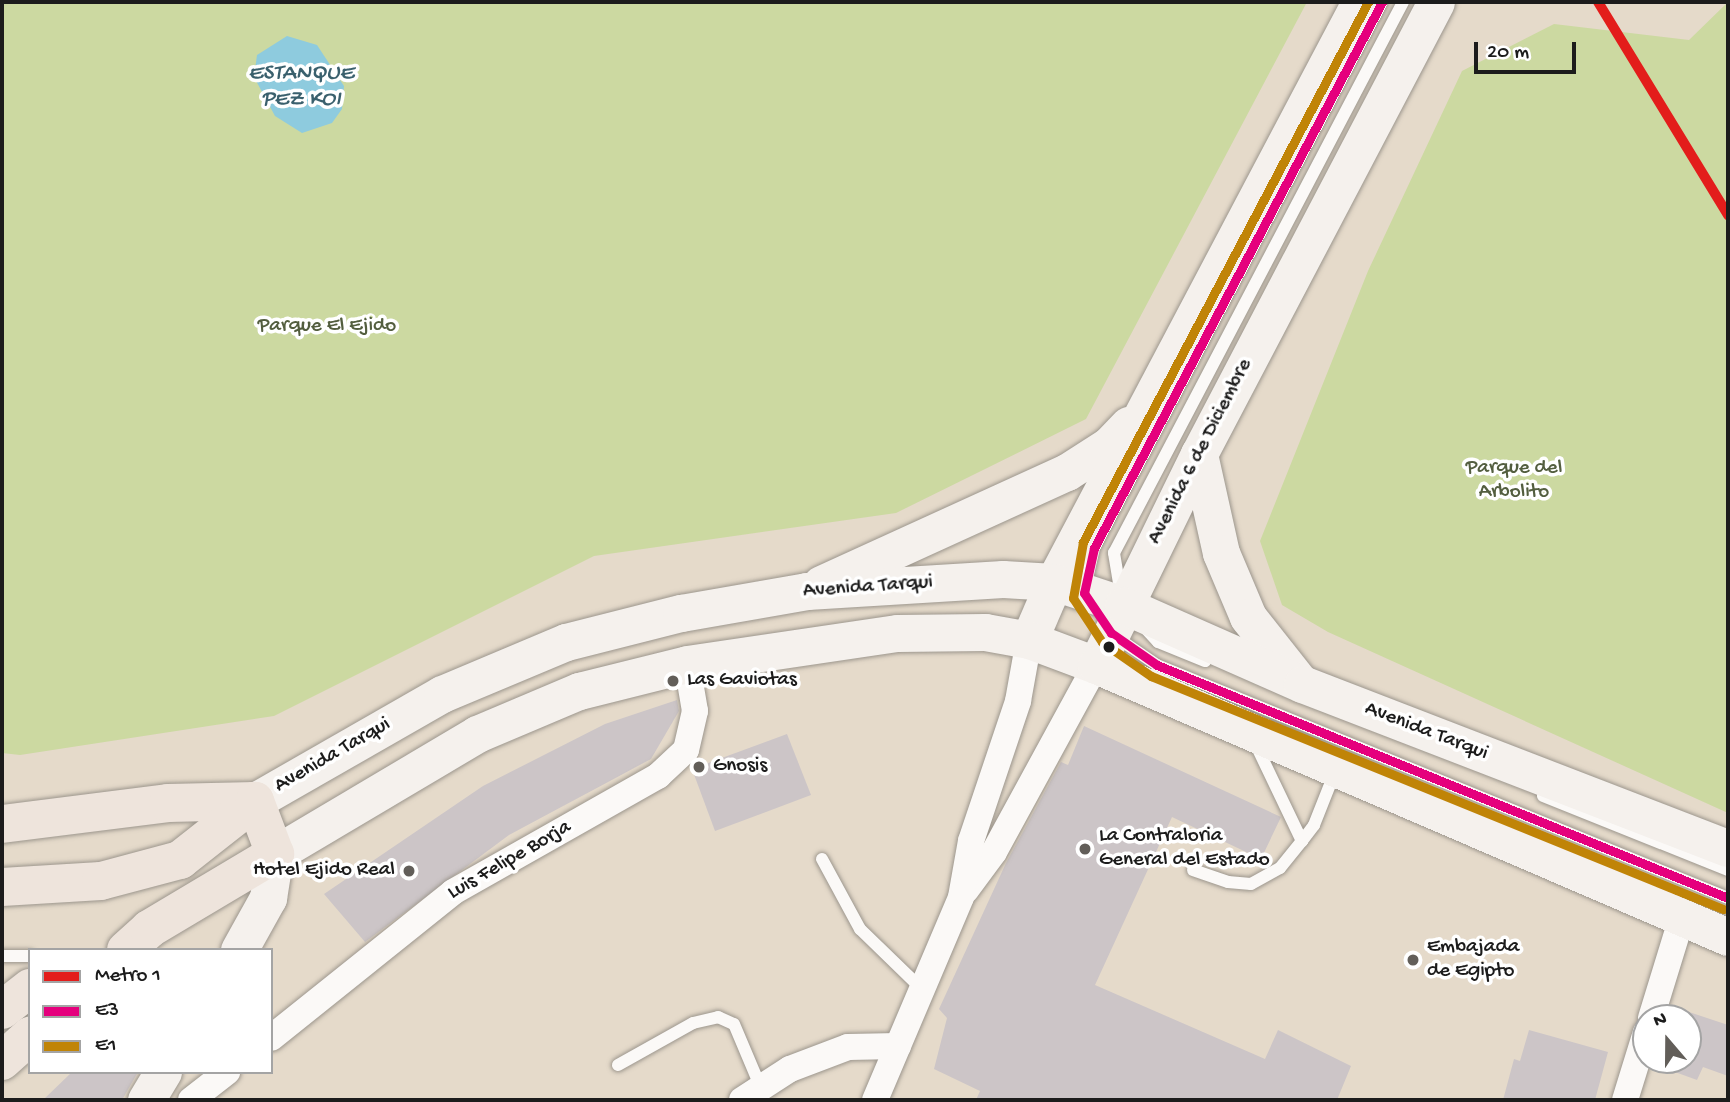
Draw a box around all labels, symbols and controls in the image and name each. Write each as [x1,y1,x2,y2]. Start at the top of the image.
scale bar [1478,28,1580,72]
text: 20 m [1487,41,1529,66]
water label: ESTANQUE PEZ KOI [248,60,354,114]
park label: Parque El Ejido [258,314,396,340]
street label: Avenida 6 de Diciembre [1143,355,1259,549]
park label: Parque del Arbolito [1466,456,1562,506]
street label: Avenida Tarqui [802,571,934,605]
unlabelled marker [1102,640,1116,654]
place label: Las Gaviotas [687,668,797,694]
marker: Las Gaviotas [665,673,681,689]
street label: Avenida Tarqui [1361,697,1491,767]
street label: Avenida Tarqui [270,713,396,799]
place label: Gnosis [713,754,767,780]
marker: Gnosis [691,759,707,775]
street label: Luis Felipe Borja [444,815,576,907]
place label: La Contraloria General del Estado [1099,824,1270,874]
marker: La Contraloria General del Estado [1077,841,1093,857]
place label: Hotel Ejido Real [253,858,395,884]
marker: Hotel Ejido Real [401,863,417,879]
place label: Embajada de Egipto [1427,935,1519,985]
legend [28,948,273,1074]
marker: Embajada de Egipto [1405,952,1421,968]
text: Metro 1 [95,964,161,989]
text: E3 [95,999,119,1024]
north arrow [1632,1004,1702,1074]
text: N [1651,1008,1670,1034]
text: E1 [95,1034,117,1059]

